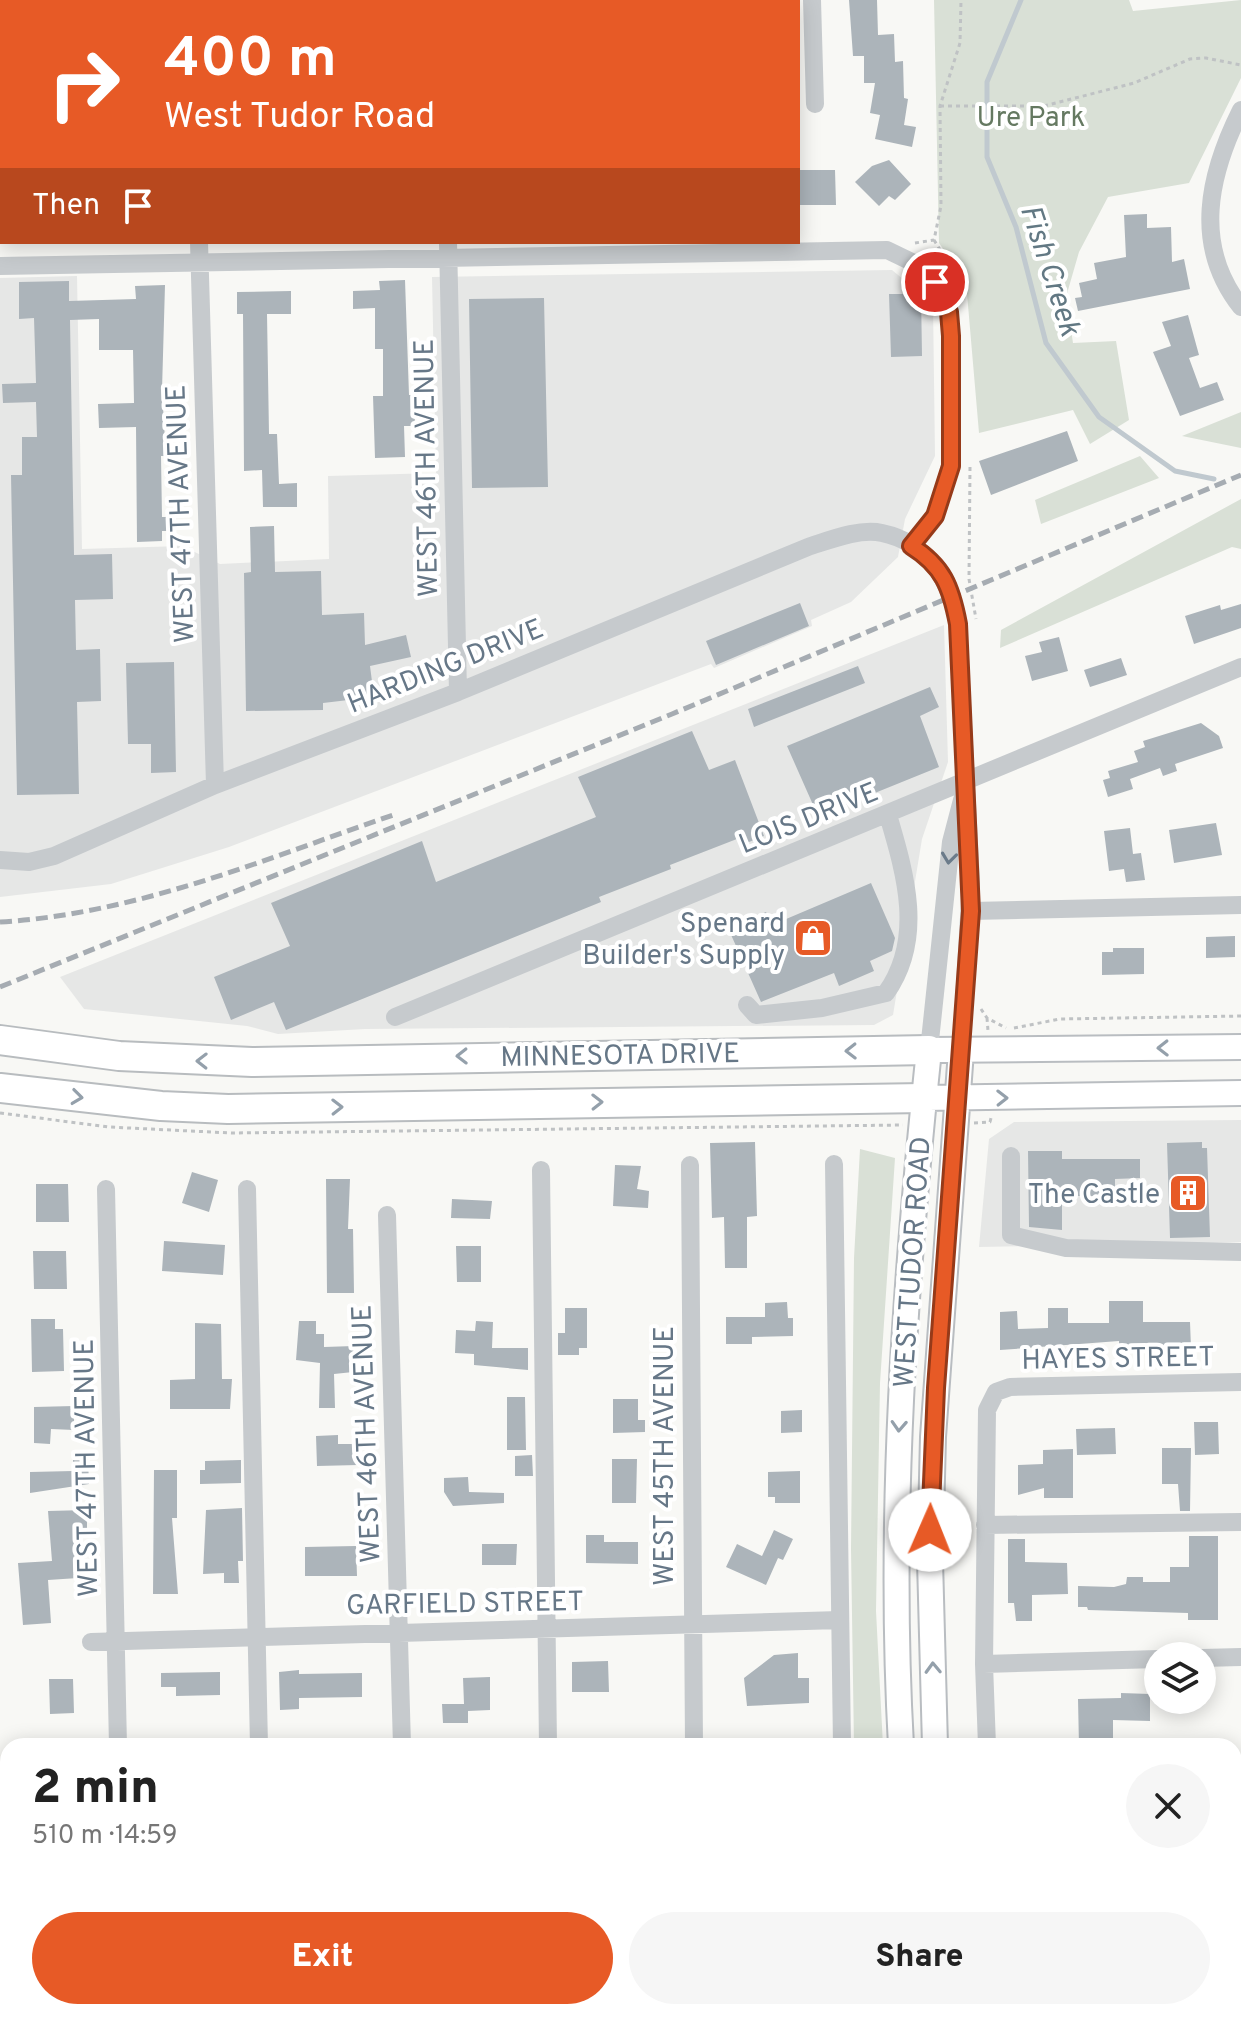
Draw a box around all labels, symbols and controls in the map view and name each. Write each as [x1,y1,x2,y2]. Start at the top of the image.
text: 400 m [164,26,337,96]
icon: right [32,32,136,136]
text: West Tudor Road [164,95,435,141]
park label: Ure Park [977,101,1085,137]
icon: arrive [116,184,160,228]
text: Then [32,188,100,225]
water label: Fish Creek [1010,201,1087,342]
pin [901,248,969,316]
icon: arrive [913,260,957,304]
street label: WEST 46TH AVENUE [408,338,448,597]
street label: WEST 47TH AVENUE [160,384,204,644]
street label: HARDING DRIVE [343,612,550,724]
street label: LOIS DRIVE [734,776,884,864]
one-way arrow [941,851,958,864]
place label: Spenard Builder's Supply [582,907,785,975]
shop icon: Spenard Builder's Supply [792,917,834,959]
street label: MINNESOTA DRIVE [500,1037,740,1077]
one-way arrow [1156,1039,1169,1057]
one-way arrow [844,1042,857,1060]
one-way arrow [455,1048,468,1065]
one-way arrow [195,1052,208,1070]
one-way arrow [71,1089,84,1106]
one-way arrow [996,1089,1009,1106]
one-way arrow [591,1093,604,1111]
one-way arrow [331,1099,344,1116]
street label: WEST TUDOR ROAD [887,1135,941,1389]
building icon: The Castle [1167,1172,1209,1214]
place label: The Castle [1028,1178,1160,1214]
street label: WEST 46TH AVENUE [346,1304,390,1564]
street label: WEST 45TH AVENUE [648,1326,684,1586]
street label: WEST 47TH AVENUE [68,1338,108,1597]
street label: HAYES STREET [1021,1340,1215,1380]
one-way arrow [891,1420,908,1433]
position arrow [888,1488,972,1572]
street label: GARFIELD STREET [346,1585,584,1625]
map controls [1144,1642,1216,1714]
button: layers [1144,1642,1216,1714]
one-way arrow [924,1661,941,1674]
text: 2 min [32,1760,159,1820]
button: close [1126,1764,1210,1848]
text: 510 m · 14:59 [32,1820,177,1853]
button: Exit [32,1912,613,2004]
button: Share [629,1912,1210,2004]

